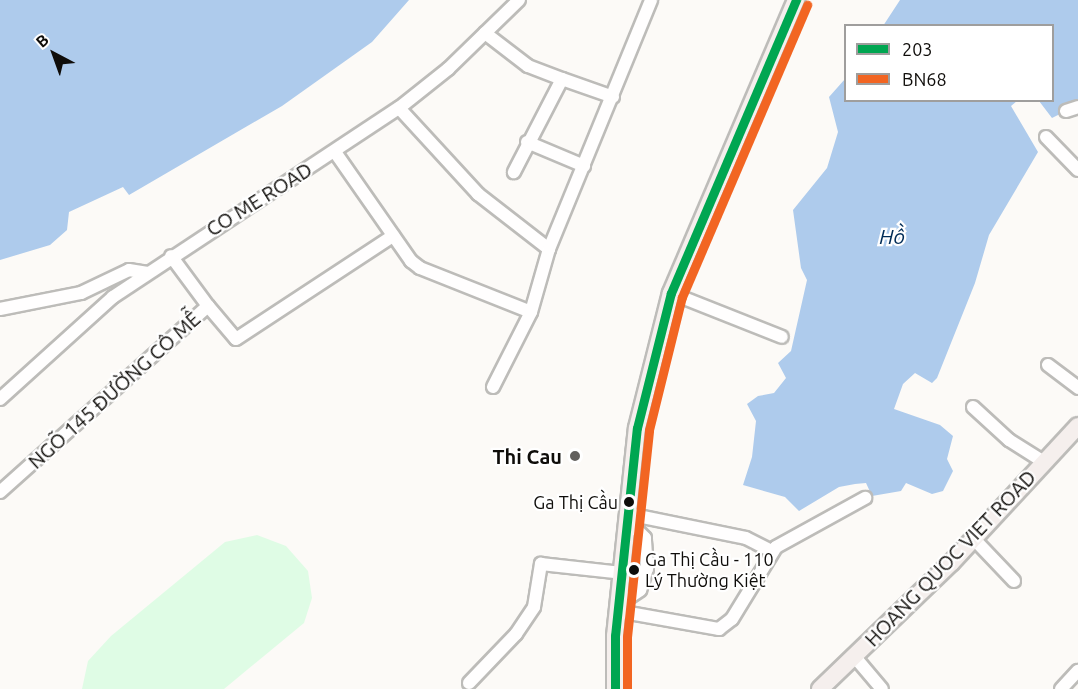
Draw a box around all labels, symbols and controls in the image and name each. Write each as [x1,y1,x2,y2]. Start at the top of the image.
north arrow [24,24,84,84]
legend [844,24,1054,102]
text: B [32,30,52,51]
text: 203 [902,39,932,59]
text: BN68 [902,69,947,89]
street label: CO ME ROAD [202,157,316,241]
water label: Hồ [879,223,905,249]
street label: NGÕ 145 ĐƯỜNG CÔ MỄ [23,307,205,473]
place label: Thi Cau [493,444,562,468]
marker: Thi Cau [566,447,584,465]
street label: HOANG QUOC VIET ROAD [860,465,1040,651]
place label: Ga Thị Cầu [533,491,618,513]
marker: Ga Thị Cầu [623,496,635,508]
place label: Ga Thị Cầu - 110 Lý Thường Kiệt [645,549,774,592]
marker: Ga Thị Cầu - 110 Lý Thường Kiệt [628,564,640,576]

